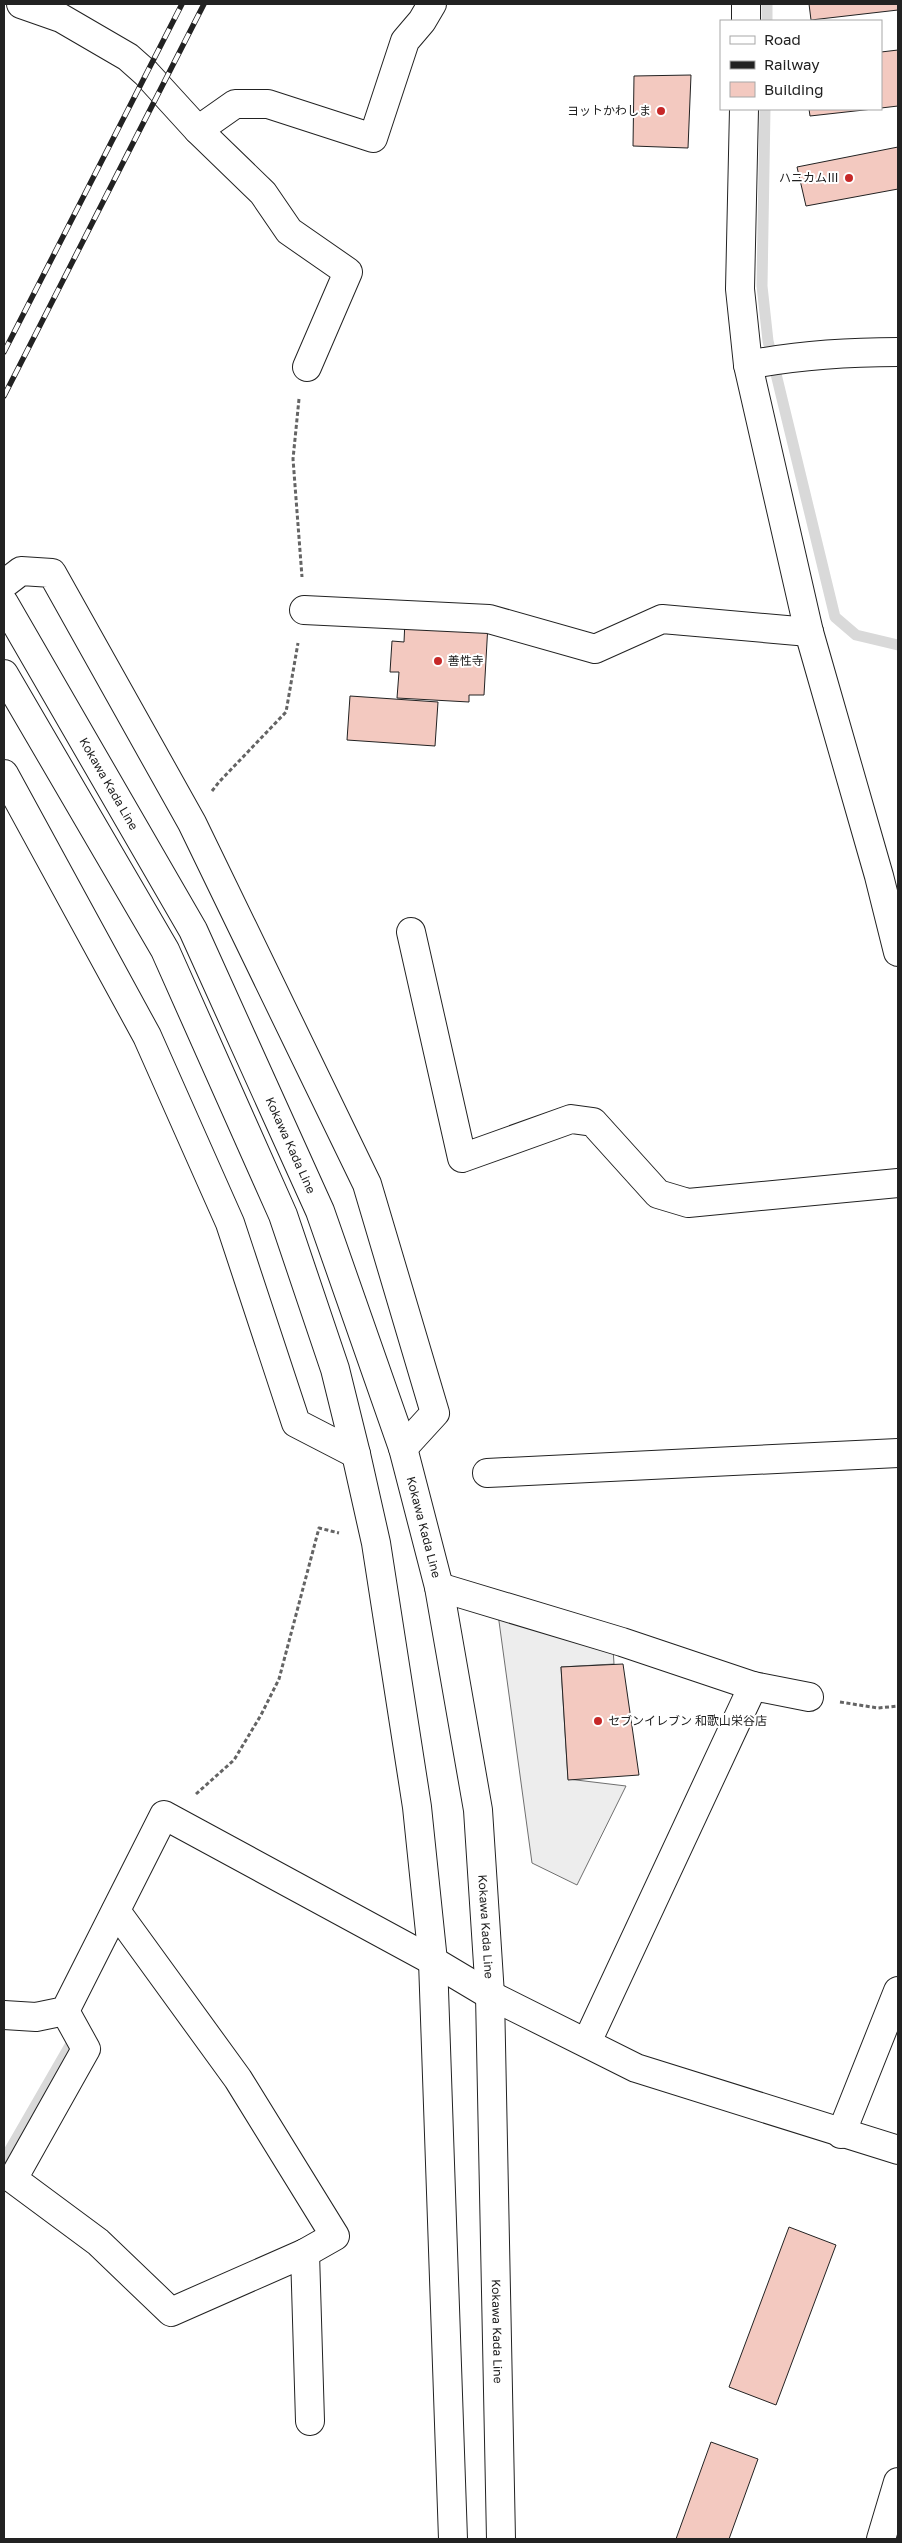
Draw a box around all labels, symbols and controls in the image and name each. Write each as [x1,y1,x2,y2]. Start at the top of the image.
legend [720,20,882,110]
text: Road [764,30,801,48]
text: Railway [764,55,820,73]
text: Building [764,80,824,98]
place label: ヨットかわしま [567,103,651,118]
marker: ヨットかわしま [655,105,667,117]
place label: ハニカムⅢ [779,170,839,185]
marker: ハニカムⅢ [843,172,855,184]
place label: 善性寺 [448,653,484,668]
marker: 善性寺 [432,655,444,667]
street label: Kokawa Kada Line [76,735,142,833]
street label: Kokawa Kada Line [262,1094,319,1196]
street label: Kokawa Kada Line [404,1475,444,1580]
place label: セブンイレブン 和歌山栄谷店 [608,1713,767,1728]
marker: セブンイレブン 和歌山栄谷店 [592,1715,604,1727]
street label: Kokawa Kada Line [475,1874,497,1979]
street label: Kokawa Kada Line [489,2279,506,2384]

